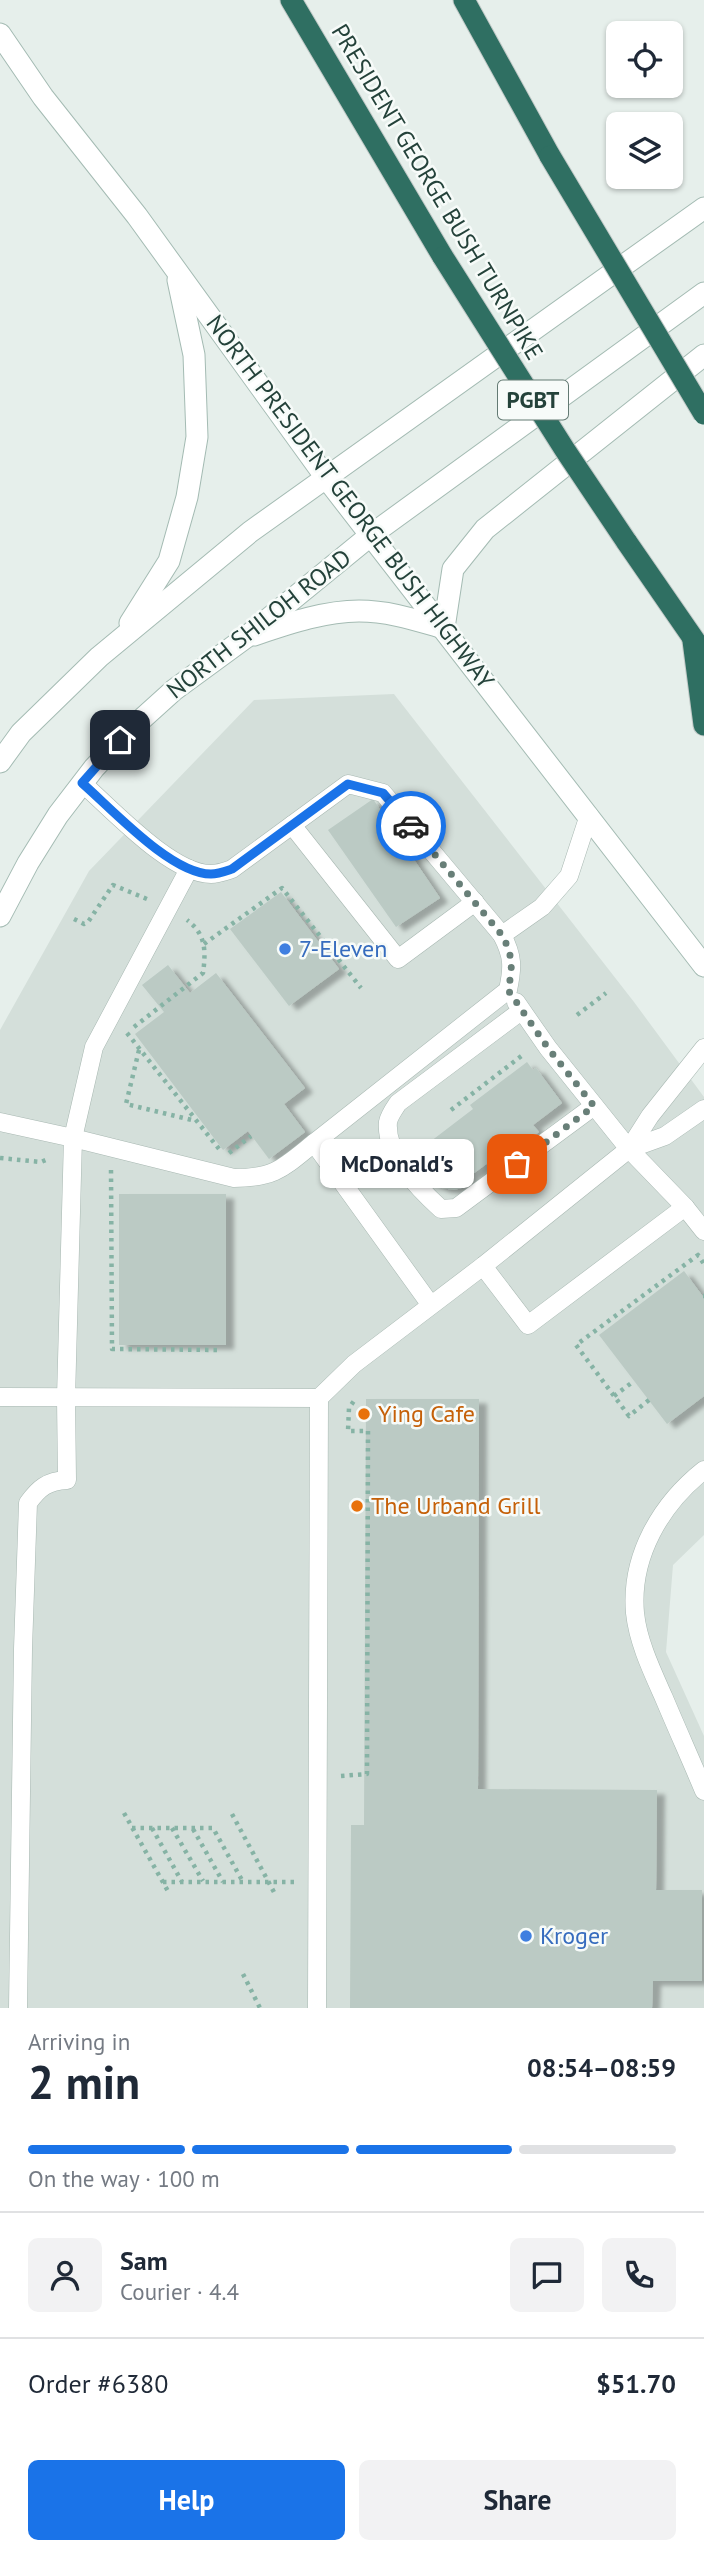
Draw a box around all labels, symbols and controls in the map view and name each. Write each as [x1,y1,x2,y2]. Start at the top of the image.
street label: PRESIDENT GEORGE BUSH TURNPIKE [325,18,550,365]
map controls [606,21,683,189]
button: locate [606,21,683,98]
button: layers [606,112,683,189]
street label: NORTH PRESIDENT GEORGE BUSH HIGHWAY [200,309,502,695]
road number: PGBT [498,380,568,420]
street label: NORTH SHILOH ROAD [160,542,357,705]
pin [90,710,150,770]
icon: home [101,721,139,759]
courier [376,791,446,861]
icon: car [392,807,430,845]
place label: 7-Eleven [299,933,387,964]
marker: 7-Eleven [277,941,293,957]
pin [487,1134,547,1194]
callout: McDonald's [321,1140,475,1188]
icon: bag [498,1145,536,1183]
text: McDonald's [341,1149,453,1178]
place label: Ying Cafe [378,1398,475,1429]
marker: Ying Cafe [356,1406,372,1422]
place label: The Urband Grill [371,1490,540,1521]
marker: The Urband Grill [349,1498,365,1514]
place label: Kroger [540,1920,608,1951]
marker: Kroger [518,1928,534,1944]
text: Arriving in [28,2027,130,2056]
text: 08:54–08:59 [527,2051,676,2084]
text: 2 min [28,2052,140,2112]
text: On the way · 100 m [28,2164,220,2193]
button: person [28,2238,102,2312]
button: chat [510,2238,584,2312]
button: phone [602,2238,676,2312]
text: Sam [120,2244,168,2277]
text: Courier · 4.4 [120,2277,239,2306]
text: Order #6380 [28,2367,168,2400]
text: $51.70 [596,2367,676,2400]
button: Help [28,2460,345,2540]
button: Share [359,2460,676,2540]

